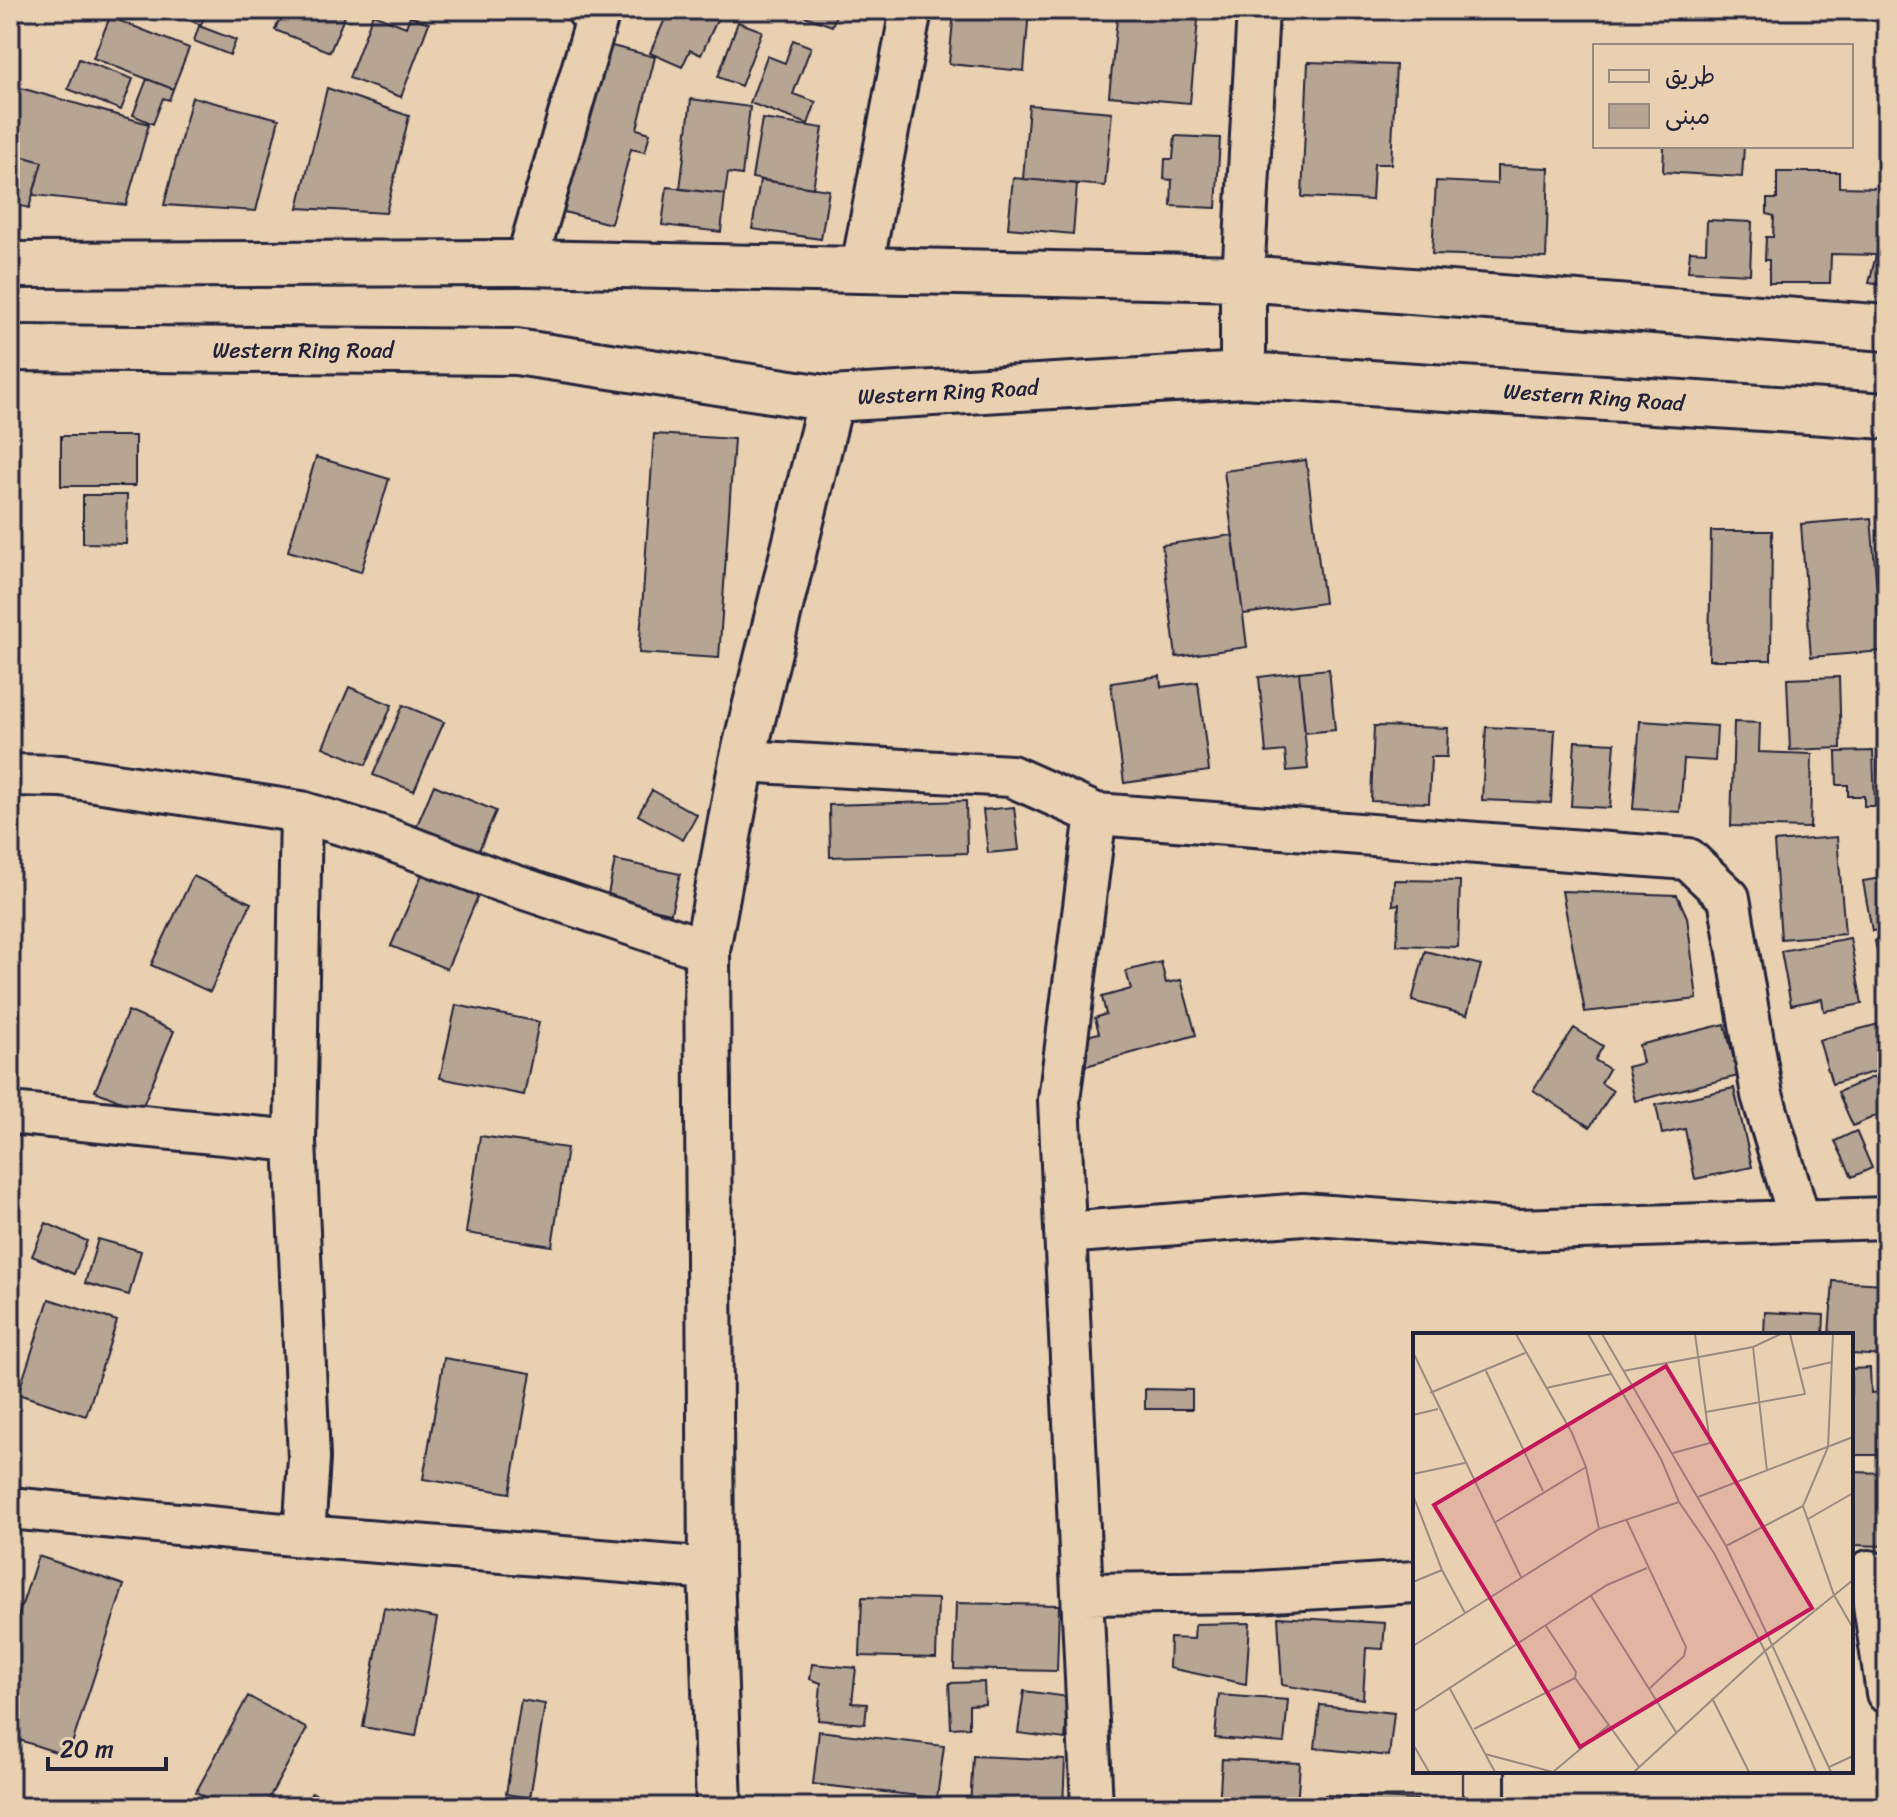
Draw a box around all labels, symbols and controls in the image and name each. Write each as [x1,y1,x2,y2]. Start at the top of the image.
legend [1593,44,1853,148]
text: طريق [1665,55,1715,97]
text: مبنى [1665,95,1710,137]
street label: Western Ring Road [212,331,395,370]
street label: Western Ring Road [857,368,1041,416]
street label: Western Ring Road [1502,371,1687,423]
inset map [1413,1333,1853,1773]
scale bar [48,1721,166,1771]
text: 20 m [60,1728,114,1770]

